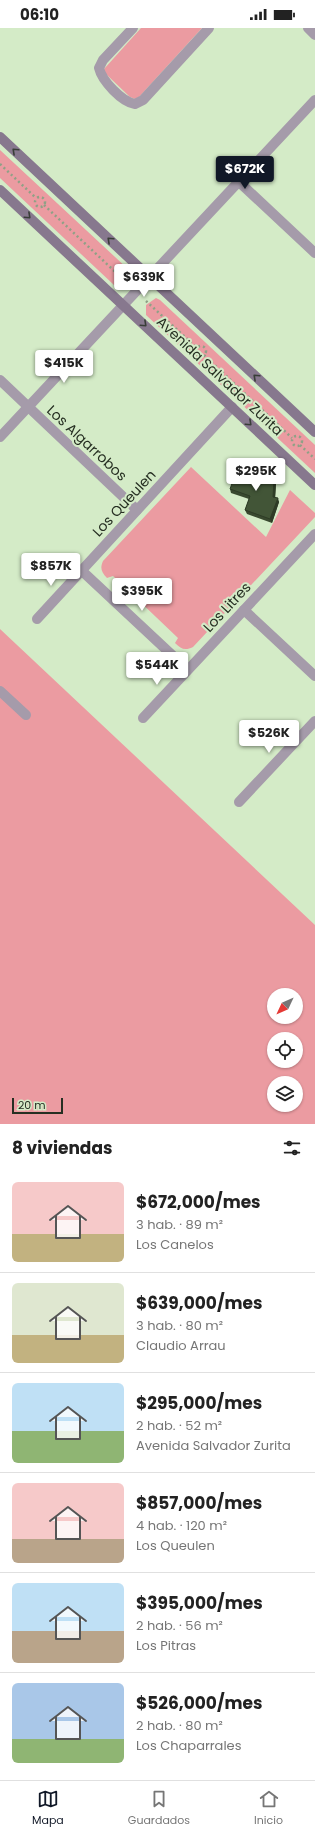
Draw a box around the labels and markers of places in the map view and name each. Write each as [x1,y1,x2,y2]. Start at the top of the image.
pin: $672K [217,156,273,190]
pin: $639K [116,264,172,298]
pin: $415K [36,350,92,384]
pin: $295K [228,458,284,492]
pin: $857K [23,553,79,587]
pin: $395K [114,578,170,612]
pin: $544K [129,652,185,686]
pin: $526K [241,720,297,754]

